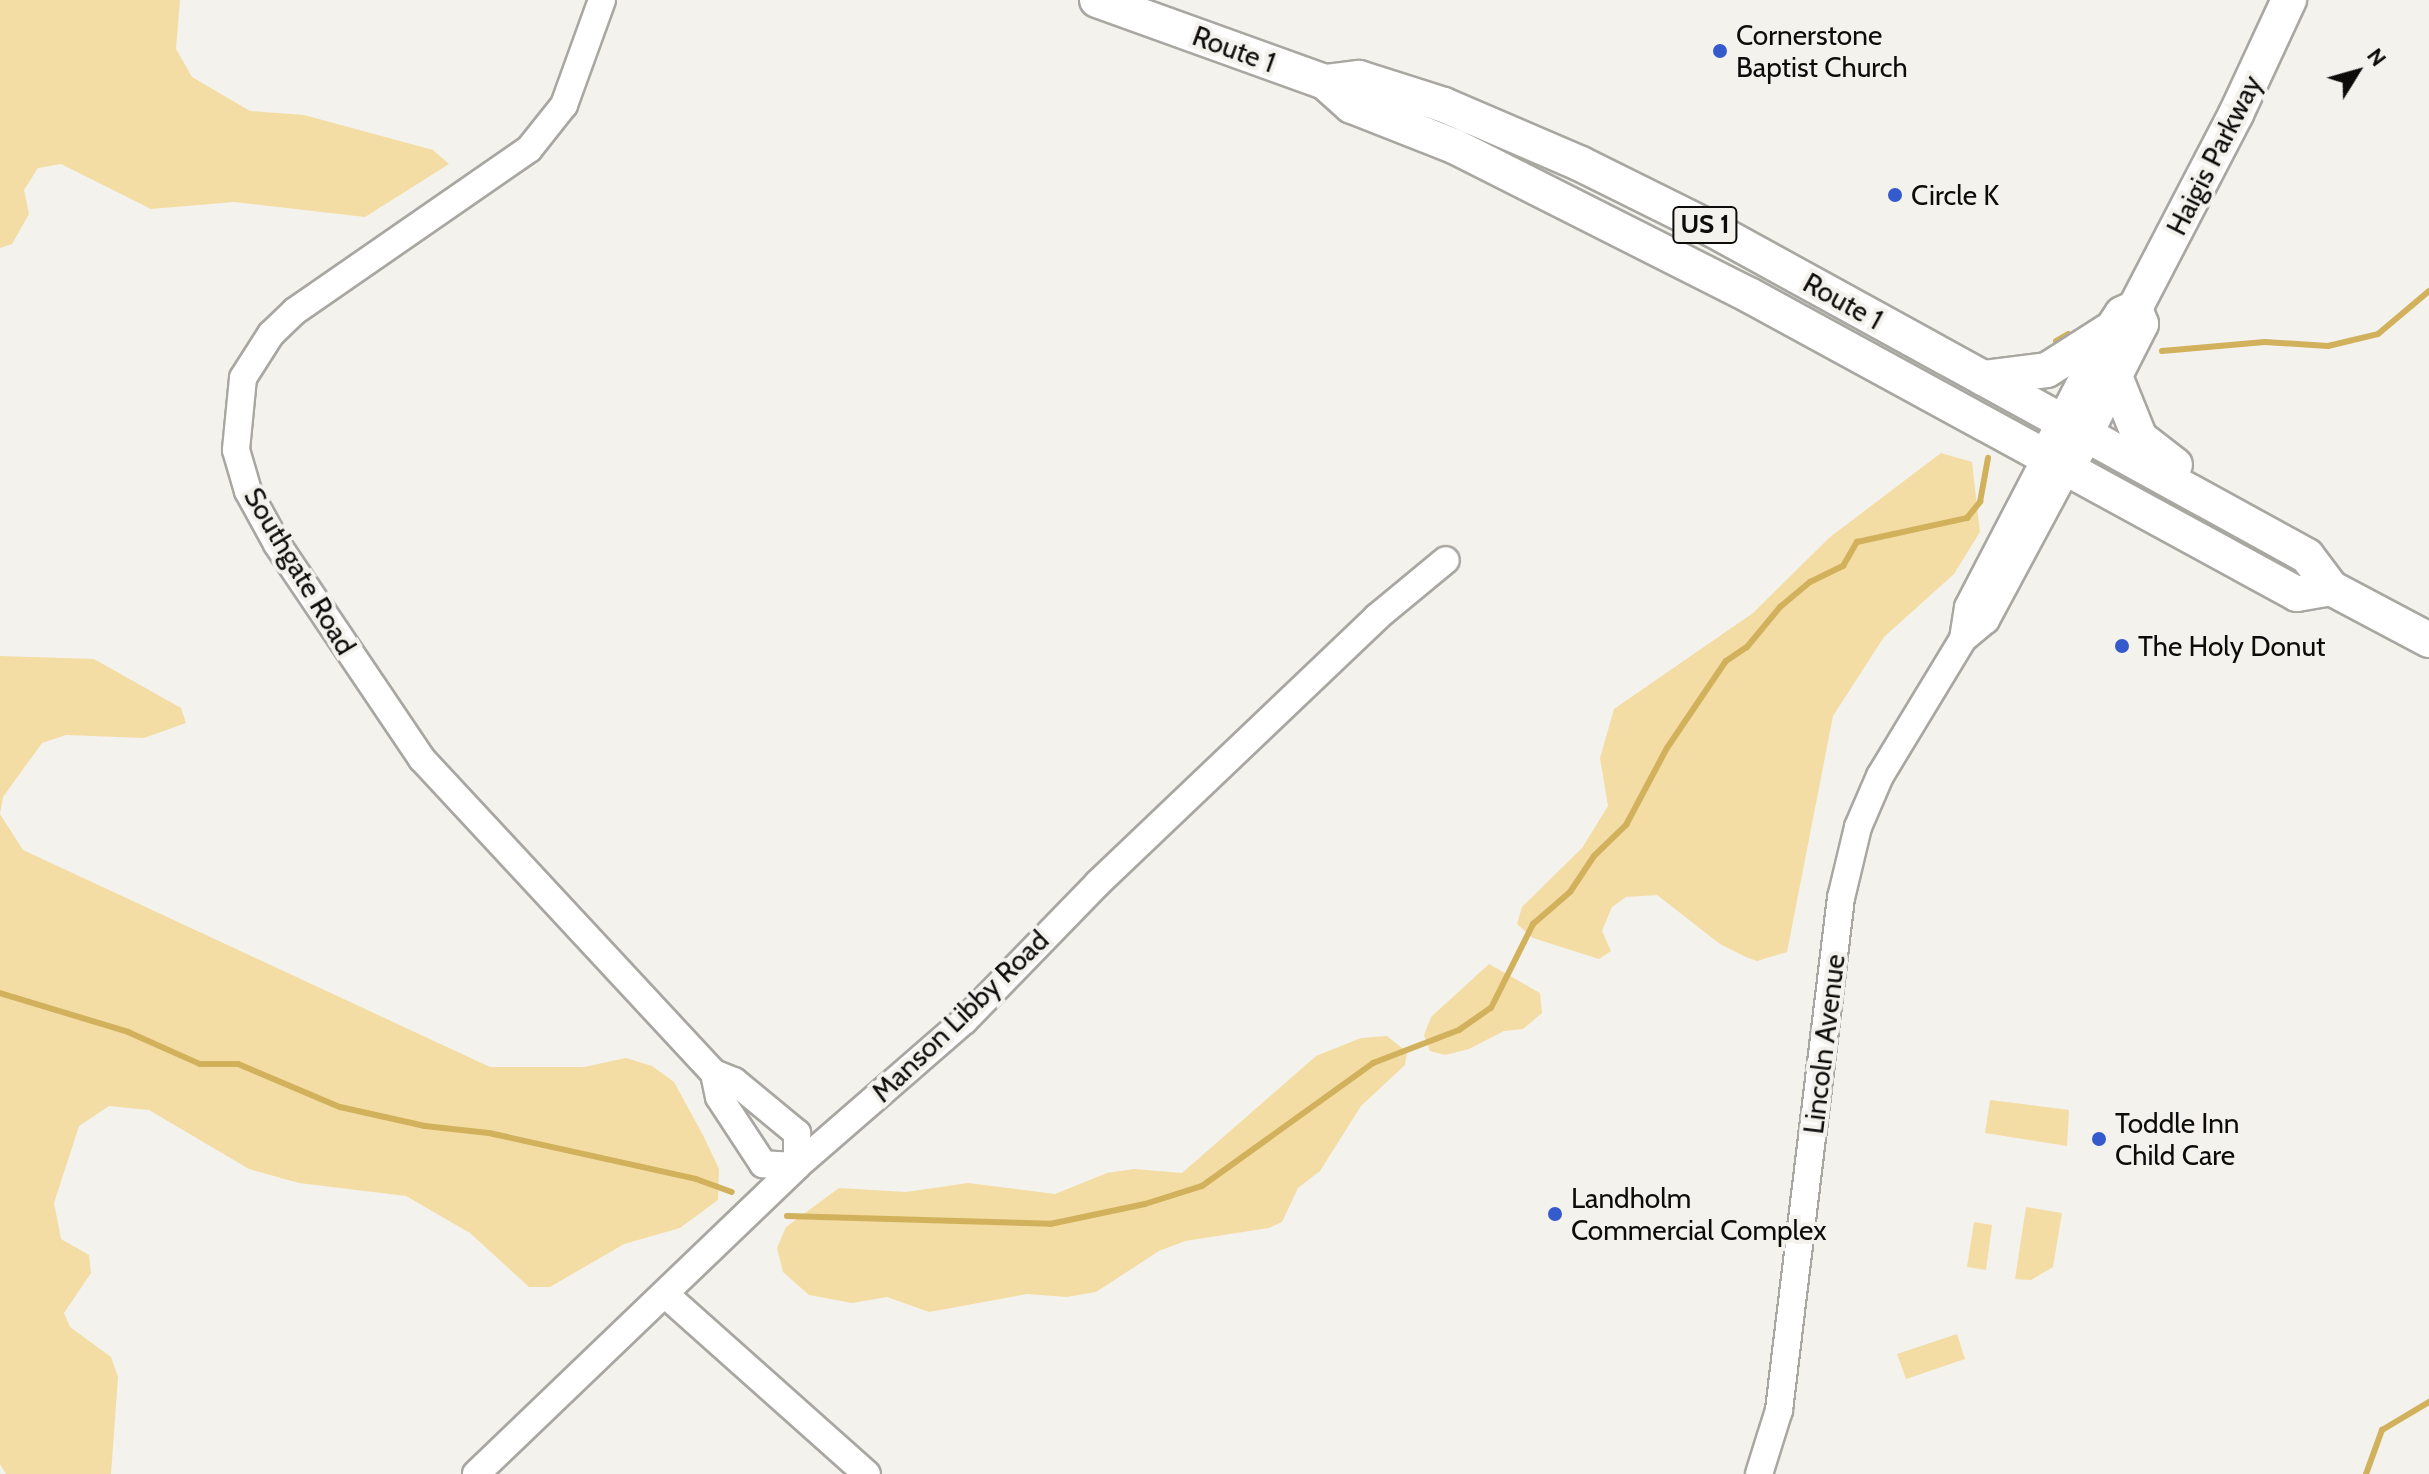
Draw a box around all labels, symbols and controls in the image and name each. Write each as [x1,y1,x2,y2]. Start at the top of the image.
place label: Cornerstone Baptist Church [1736,18,1908,84]
street label: Route 1 [1188,19,1280,79]
north arrow [2317,32,2397,112]
marker: Cornerstone Baptist Church [1711,42,1729,60]
text: N [2361,43,2392,72]
street label: Haigis Parkway [2159,69,2269,241]
place label: Circle K [1911,178,1999,212]
marker: Circle K [1886,186,1904,204]
road number: US 1 [1671,203,1739,247]
street label: Route 1 [1797,266,1889,336]
street label: Southgate Road [237,481,363,661]
place label: The Holy Donut [2138,629,2326,663]
marker: The Holy Donut [2113,637,2131,655]
street label: Manson Libby Road [865,923,1055,1109]
street label: Lincoln Avenue [1796,952,1852,1136]
place label: Toddle Inn Child Care [2115,1106,2239,1172]
marker: Toddle Inn Child Care [2090,1130,2108,1148]
place label: Landholm Commercial Complex [1571,1181,1827,1247]
marker: Landholm Commercial Complex [1546,1205,1564,1223]

